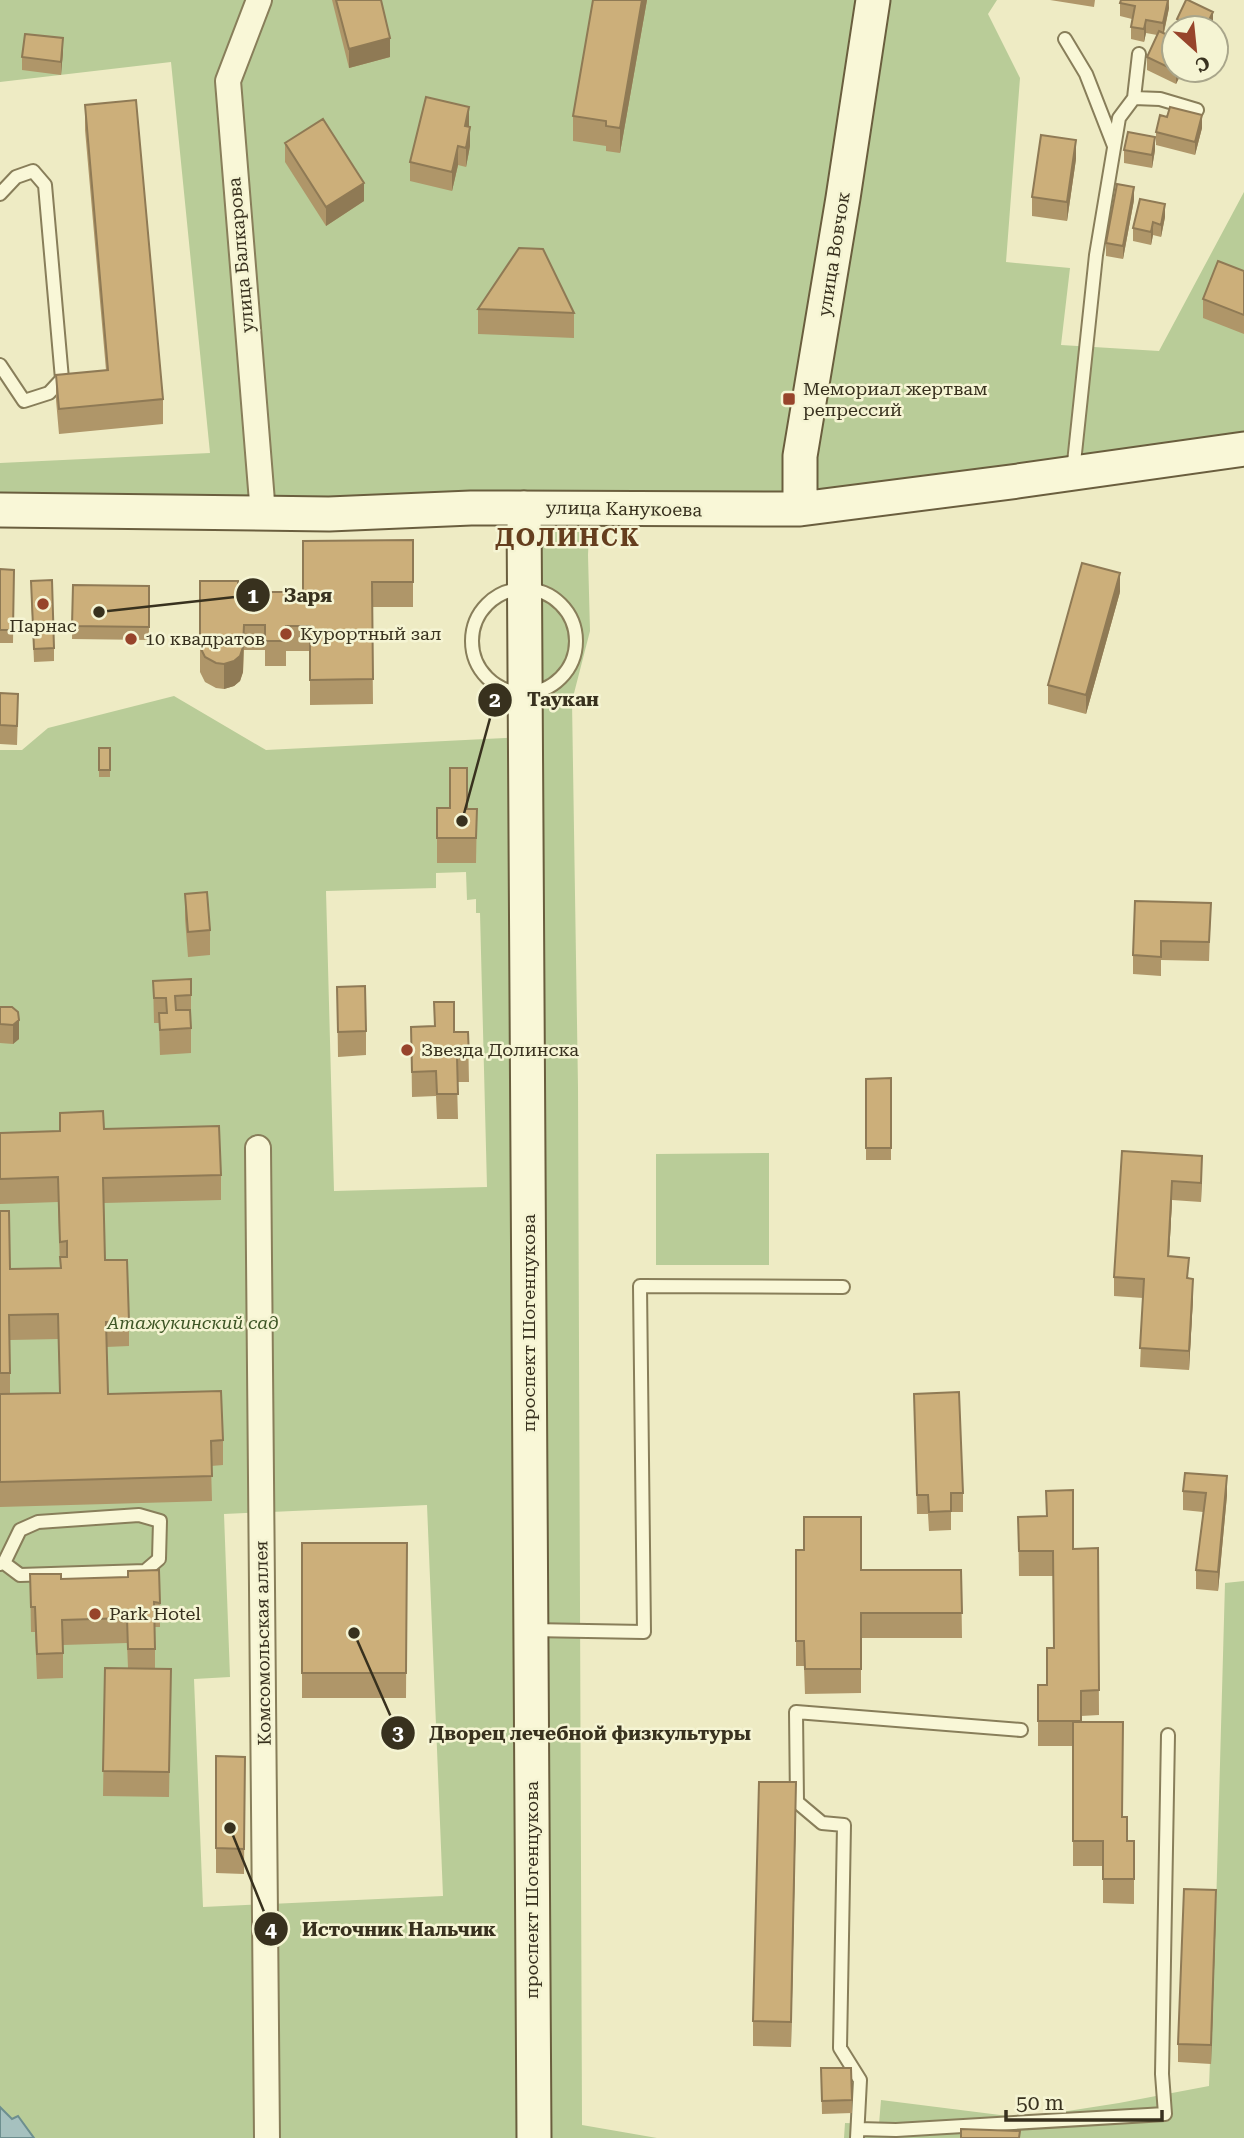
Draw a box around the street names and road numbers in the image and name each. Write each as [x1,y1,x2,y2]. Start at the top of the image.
street label: улица Балкарова [223,176,258,334]
street label: улица Вовчок [813,190,854,318]
street label: улица Канукоева [546,497,702,520]
street label: проспект Шогенцукова [518,1214,539,1432]
street label: Комсомольская аллея [250,1540,275,1746]
street label: проспект Шогенцукова [521,1781,542,1999]

